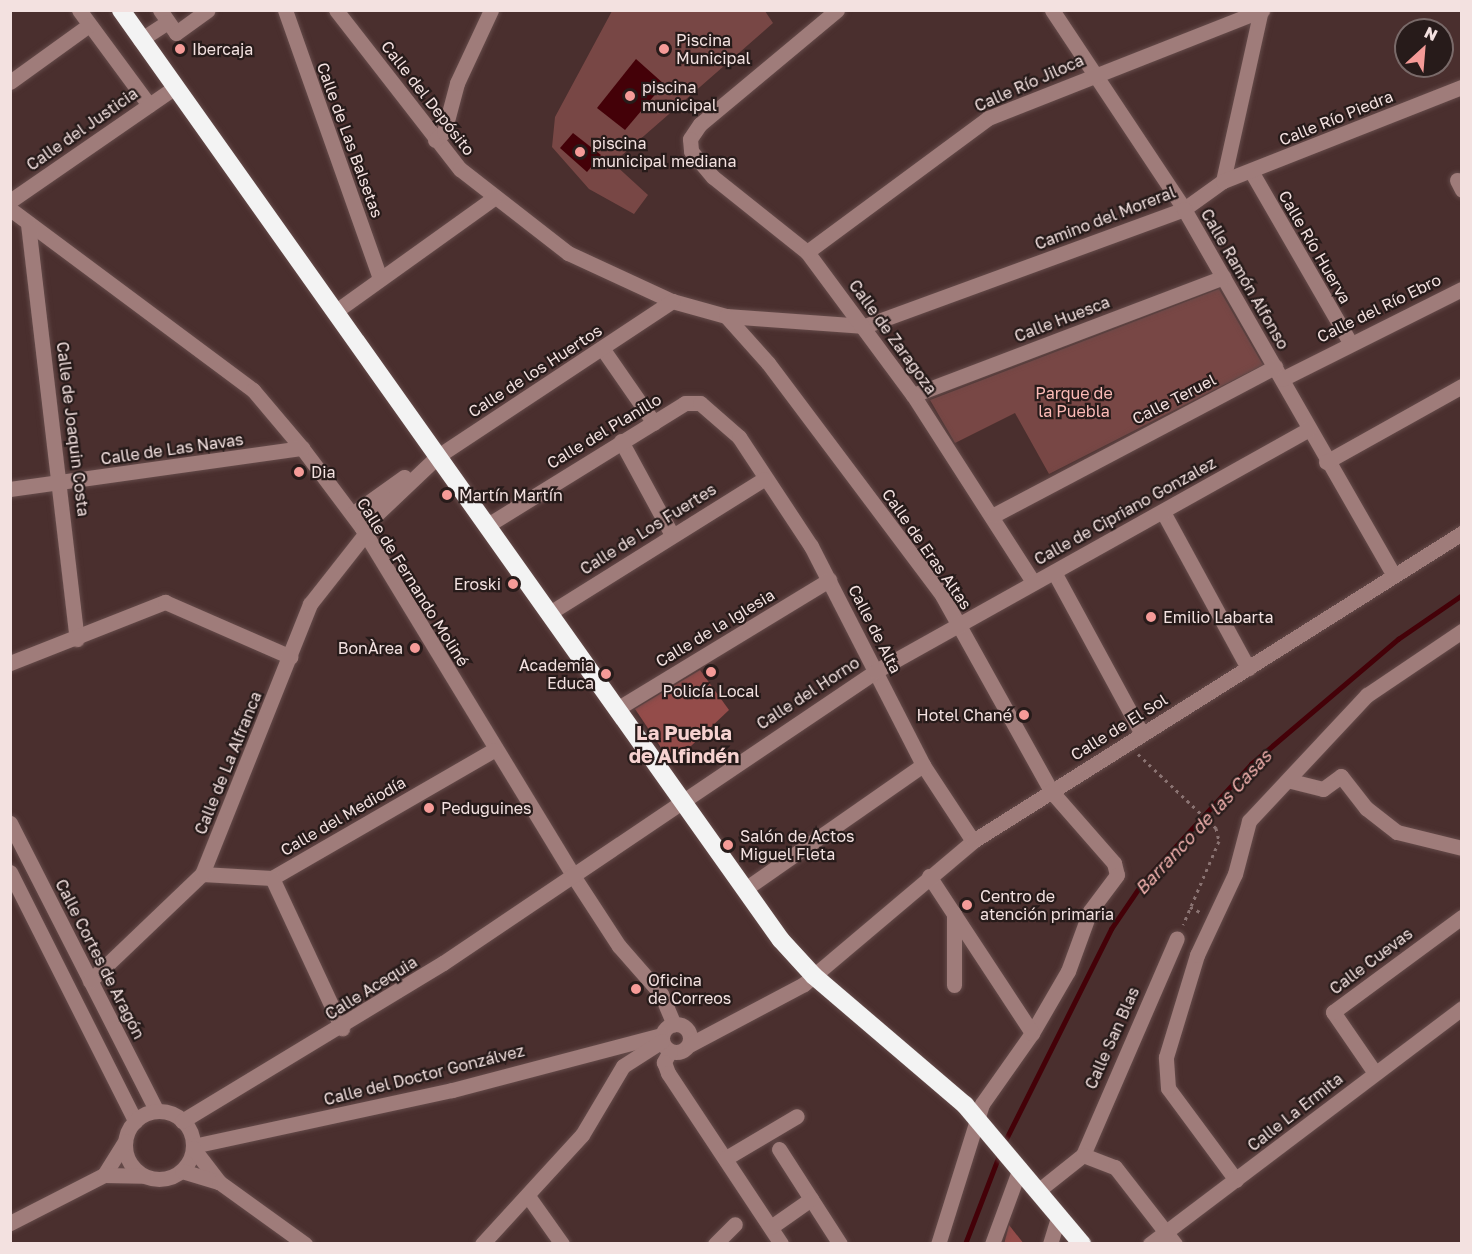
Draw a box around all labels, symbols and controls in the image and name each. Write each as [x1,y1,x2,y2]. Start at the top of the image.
north arrow [1394,18,1454,78]
text: N [1421,22,1441,45]
place label: Piscina Municipal [676,30,751,68]
street label: Calle del Depósito [377,37,479,159]
place label: Ibercaja [192,39,253,59]
marker: Ibercaja [173,42,187,56]
marker: Piscina Municipal [657,42,671,56]
street label: Calle Río Jiloca [971,50,1087,116]
street label: Calle de Las Balsetas [313,60,387,220]
place label: piscina municipal [642,77,717,115]
street label: Calle del Justicia [23,83,141,175]
street label: Calle Río Piedra [1276,86,1396,150]
marker: piscina municipal [623,89,637,103]
place label: piscina municipal mediana [592,133,736,171]
marker: piscina municipal mediana [573,145,587,159]
street label: Camino del Moreral [1032,182,1178,254]
street label: Calle Río Huerva [1275,187,1355,307]
street label: Calle Ramón Alfonso [1197,205,1293,353]
street label: Calle del Río Ebro [1314,270,1444,346]
street label: Calle de Zaragoza [845,276,941,398]
street label: Calle Huesca [1012,292,1112,346]
street label: Calle de los Huertos [465,321,605,421]
street label: Calle de Joaquin Costa [53,341,93,517]
street label: Calle Teruel [1129,370,1219,428]
park label: Parque de la Puebla [1035,383,1113,421]
street label: Calle del Planillo [543,389,665,473]
street label: Calle de Las Navas [99,429,245,469]
street label: Calle de Cipriano Gonzalez [1031,453,1219,569]
place label: Dia [311,462,336,482]
marker: Dia [292,465,306,479]
street label: Calle de Los Fuertes [576,479,720,579]
place label: Martín Martín [459,485,563,505]
street label: Calle de Eras Altas [878,485,976,613]
marker: Martín Martín [440,488,454,502]
street label: Calle de Fernando Moliné [353,494,473,670]
place label: Eroski [454,574,501,594]
marker: Eroski [506,577,520,591]
street label: Calle de Alta [844,581,906,677]
street label: Calle de la Iglesia [652,585,778,671]
place label: Emilio Labarta [1163,607,1273,627]
marker: Emilio Labarta [1144,610,1158,624]
place label: BonÀrea [338,638,403,658]
marker: BonÀrea [408,641,422,655]
street label: Calle del Horno [753,653,863,733]
place label: Academia Educa [519,655,594,693]
marker: Policía Local [704,665,718,679]
marker: Academia Educa [599,667,613,681]
place label: Policía Local [663,681,759,701]
street label: Calle de La Alfranca [191,689,265,837]
street label: Calle de El Sol [1067,690,1171,764]
place label: Hotel Chané [917,705,1012,725]
marker: Hotel Chané [1017,708,1031,722]
district label: La Puebla de Alfindén [629,721,739,768]
water label: Barranco de las Casas [1130,745,1276,899]
street label: Calle del Mediodía [277,772,409,860]
place label: Peduguines [441,798,532,818]
marker: Peduguines [422,801,436,815]
place label: Salón de Actos Miguel Fleta [740,826,855,864]
marker: Salón de Actos Miguel Fleta [721,838,735,852]
street label: Calle Cortes de Aragón [51,876,149,1042]
place label: Centro de atención primaria [980,886,1114,924]
marker: Centro de atención primaria [958,896,976,914]
street label: Calle Cuevas [1326,924,1416,998]
street label: Calle Acequia [322,952,420,1024]
place label: Oficina de Correos [648,970,731,1008]
marker: Oficina de Correos [629,982,643,996]
street label: Calle San Blas [1081,984,1143,1092]
street label: Calle del Doctor Gonzálvez [322,1041,526,1109]
street label: Calle La Ermita [1244,1069,1346,1155]

